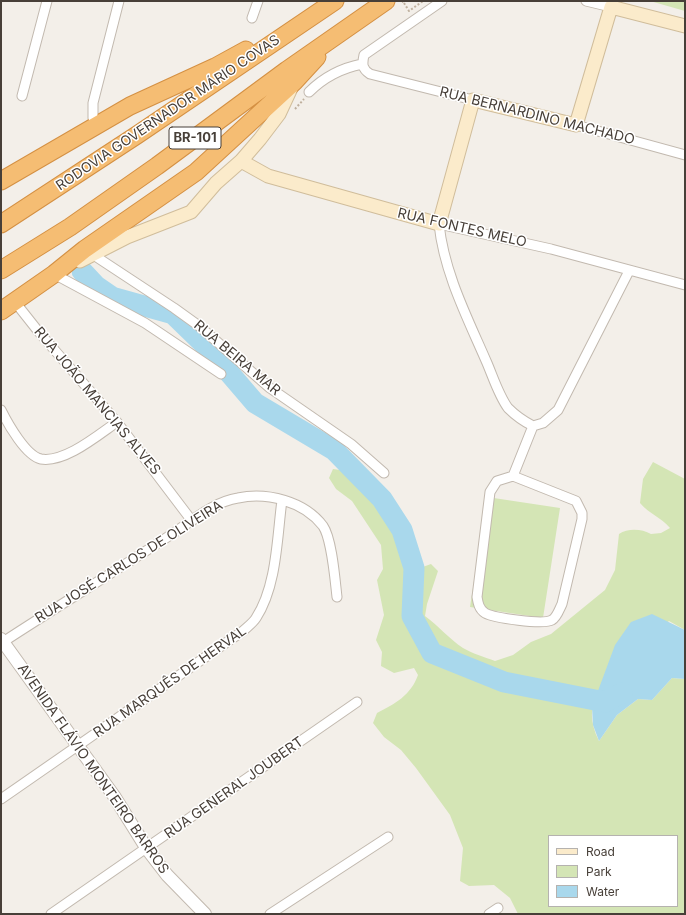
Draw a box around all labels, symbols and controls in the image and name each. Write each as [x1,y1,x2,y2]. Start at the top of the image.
street label: RODOVIA GOVERNADOR MÁRIO COVAS [53,32,283,194]
street label: RUA BERNARDINO MACHADO [438,84,636,148]
road number: BR-101 [169,127,221,149]
street label: RUA FONTES MELO [396,205,528,251]
street label: RUA BEIRA MAR [190,317,284,399]
street label: RUA JOÃO MANCIAS ALVES [30,324,164,478]
street label: RUA JOSÉ CARLOS DE OLIVEIRA [32,497,226,627]
street label: RUA MARQUÊS DE HERVAL [90,623,250,741]
street label: AVENIDA FLÁVIO MONTEIRO BARROS [14,661,172,877]
street label: RUA GENERAL JOUBERT [161,734,307,842]
legend [548,835,678,907]
text: Road [586,844,615,859]
text: Park [586,864,612,879]
text: Water [586,884,619,899]

